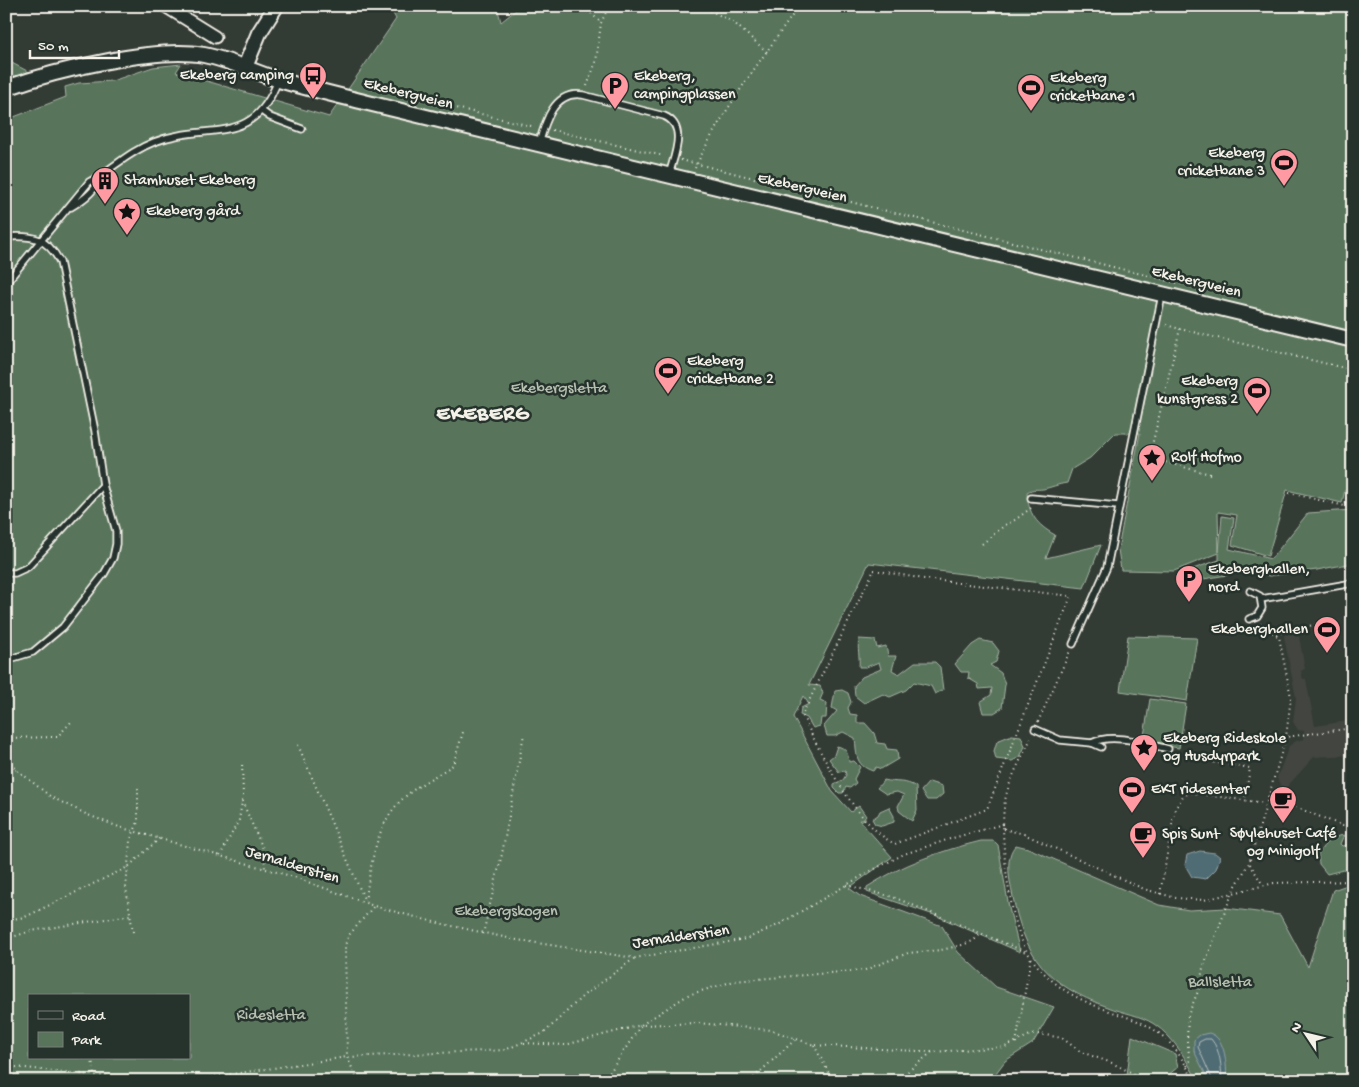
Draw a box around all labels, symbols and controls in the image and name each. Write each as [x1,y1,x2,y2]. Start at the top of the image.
scale bar [30,28,119,60]
text: 50 m [38,38,69,56]
bus stop icon: Ekeberg camping [298,61,328,100]
place label: Ekeberg camping [180,67,294,86]
place label: Ekeberg, campingplassen [634,68,736,105]
place label: Ekeberg cricketbane 1 [1050,70,1135,107]
parking icon: Ekeberg, campingplassen [600,71,630,110]
sports icon: Ekeberg cricketbane 1 [1016,73,1046,112]
street label: Ekebergveien [361,75,455,115]
place label: Ekeberg cricketbane 3 [1178,145,1265,182]
sports icon: Ekeberg cricketbane 3 [1269,148,1299,187]
building icon: Stamhuset Ekeberg [90,166,120,205]
street label: Ekebergveien [755,169,849,209]
place label: Stamhuset Ekeberg [124,172,256,191]
place icon: Ekeberg gård [112,197,142,236]
place label: Ekeberg gård [146,203,241,222]
street label: Ekebergveien [1149,263,1243,303]
place label: Ekeberg cricketbane 2 [687,353,774,390]
sports icon: Ekeberg cricketbane 2 [653,356,683,395]
place label: Ekeberg kunstgress 2 [1157,373,1238,410]
sports icon: Ekeberg kunstgress 2 [1242,376,1272,415]
park label: Ekebergsletta [511,380,608,399]
district label: EKEBERG [437,403,530,428]
place icon: Rolf Hofmo [1137,443,1167,482]
place label: Rolf Hofmo [1171,449,1242,468]
place label: Ekeberghallen, nord [1208,561,1310,598]
parking icon: Ekeberghallen, nord [1174,564,1204,603]
sports icon: Ekeberghallen [1312,615,1342,654]
place label: Ekeberghallen [1211,621,1308,640]
place label: Ekeberg Rideskole og Husdyrpark [1163,730,1287,767]
place icon: Ekeberg Rideskole og Husdyrpark [1129,733,1159,772]
sports icon: EKT ridesenter [1117,775,1147,814]
place label: EKT ridesenter [1151,781,1250,800]
cafe icon: Søylehuset Café og Minigolf [1268,785,1298,824]
cafe icon: Spis Sunt [1128,820,1158,859]
place label: Søylehuset Café og Minigolf [1230,825,1337,862]
place label: Spis Sunt [1162,826,1221,845]
street label: Jernalderstien [243,843,342,889]
park label: Ekebergskogen [454,903,558,922]
street label: Jernalderstien [631,922,731,954]
park label: Ballsletta [1187,974,1253,993]
legend [28,994,190,1060]
park label: Ridesletta [236,1007,307,1026]
text: Road [72,1008,106,1026]
north arrow [1282,1010,1332,1060]
text: N [1288,1019,1307,1037]
text: Park [71,1032,102,1050]

